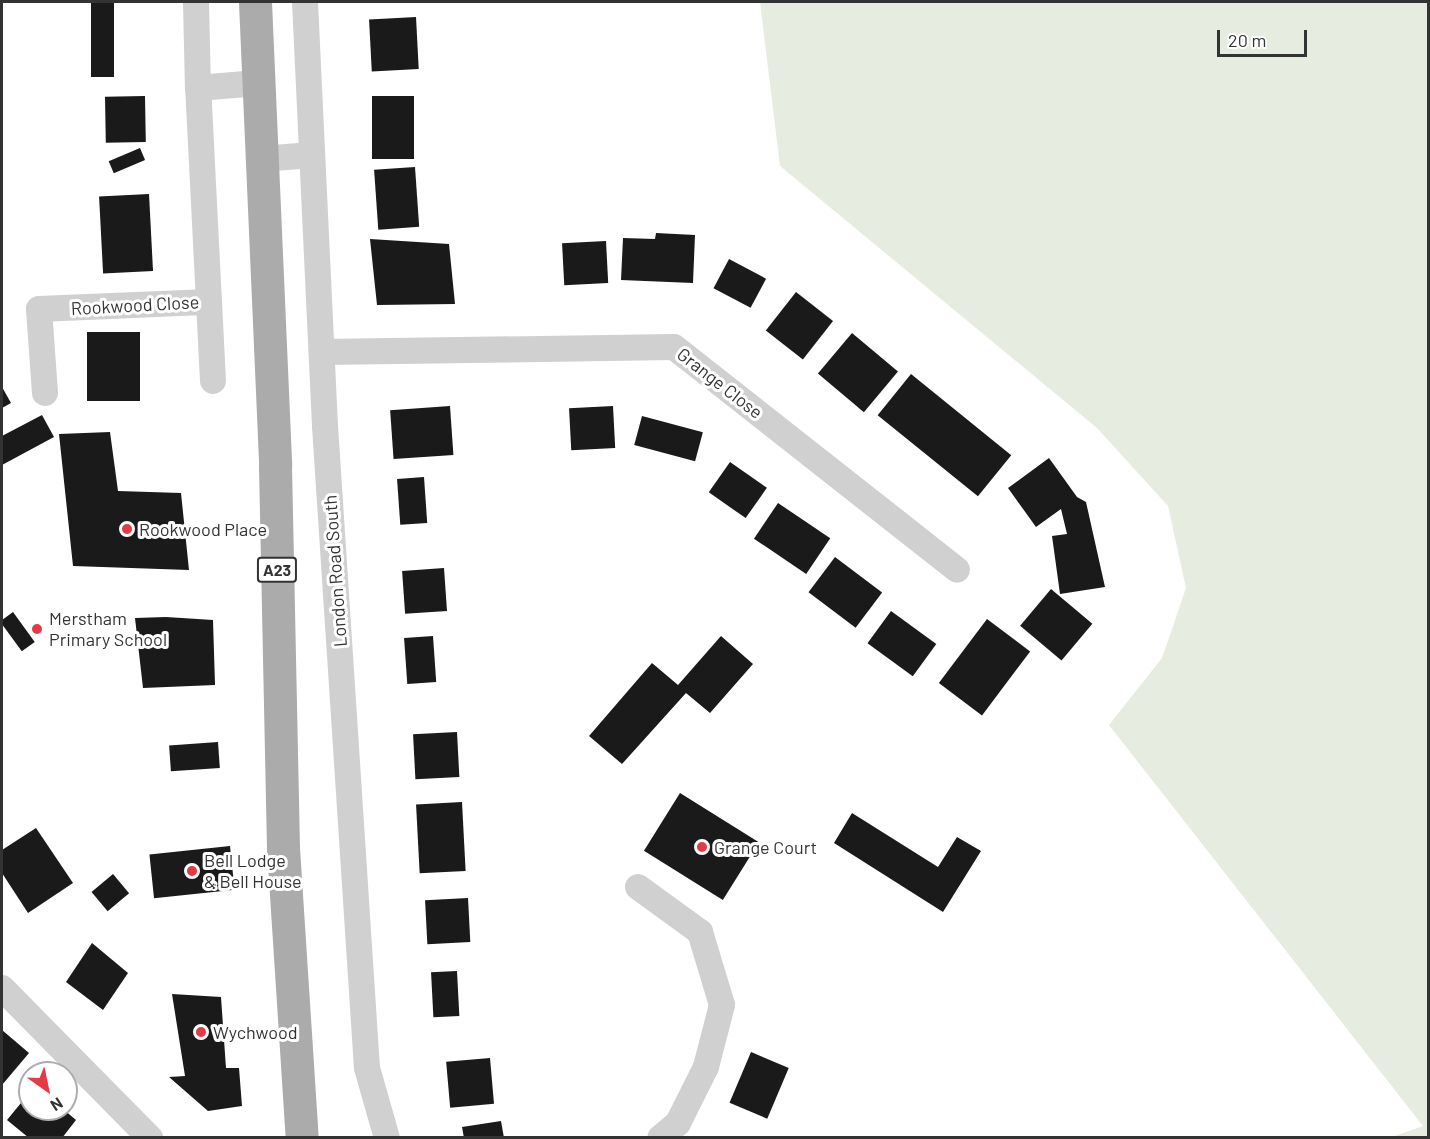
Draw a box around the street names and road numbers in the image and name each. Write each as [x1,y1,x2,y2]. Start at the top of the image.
street label: Rookwood Close [70,291,200,319]
street label: Grange Close [673,343,767,423]
street label: London Road South [319,494,351,648]
road number: A23 [256,557,298,583]

